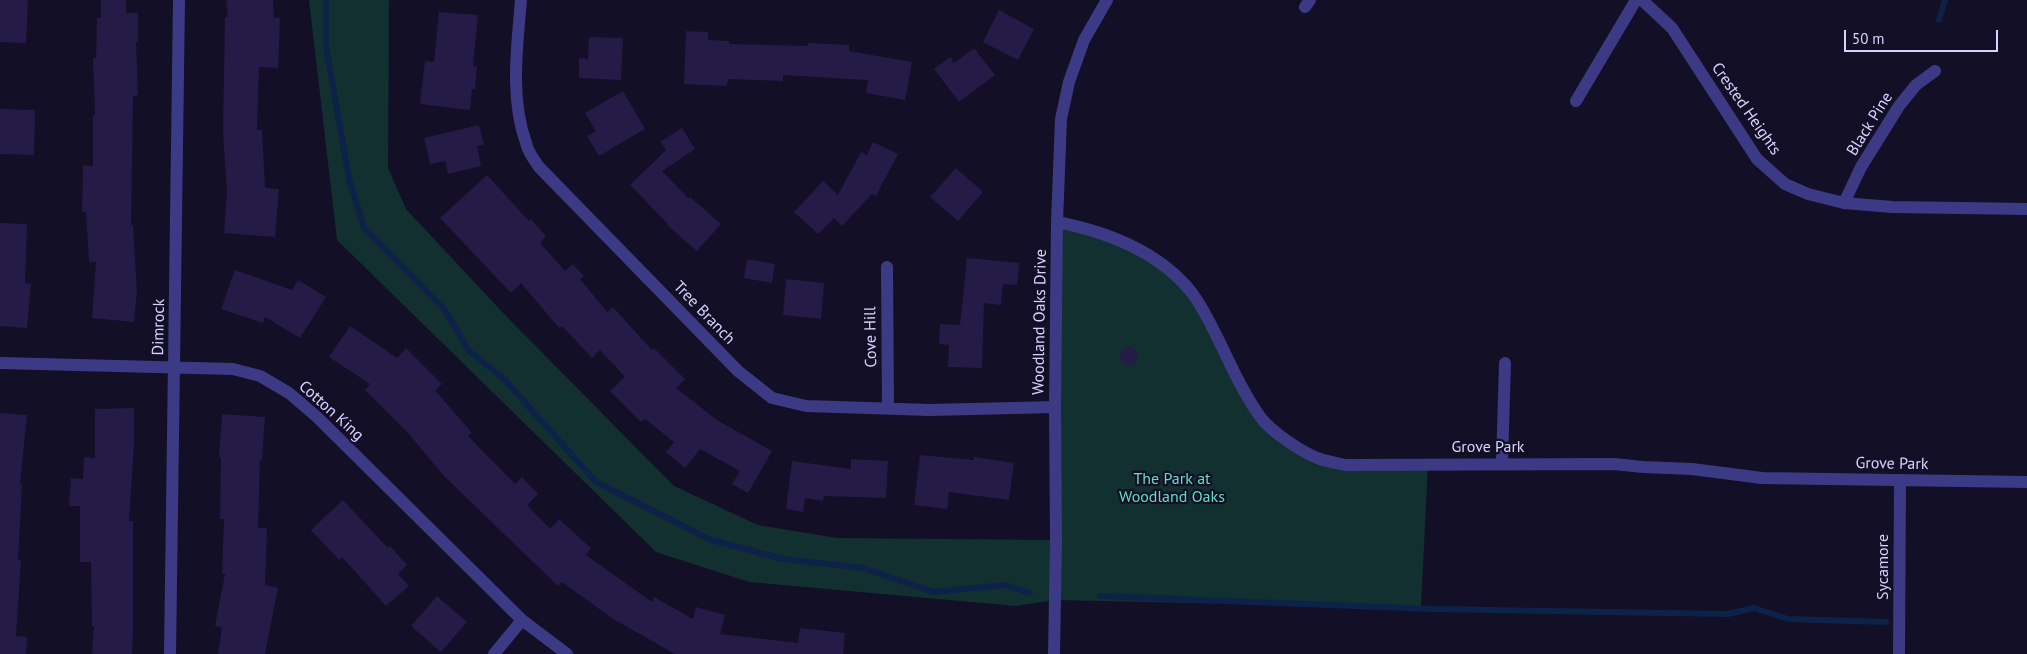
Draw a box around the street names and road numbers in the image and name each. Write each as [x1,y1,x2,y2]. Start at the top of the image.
street label: Crested Heights [1707,59,1785,159]
street label: Black Pine [1843,89,1897,159]
street label: Woodland Oaks Drive [1029,249,1051,395]
street label: Tree Branch [669,277,739,349]
street label: Dimrock [149,299,169,355]
street label: Cove Hill [861,306,881,368]
street label: Cotton King [295,377,367,445]
street label: Grove Park [1452,437,1524,457]
street label: Grove Park [1855,454,1929,474]
street label: Sycamore [1873,534,1893,600]

